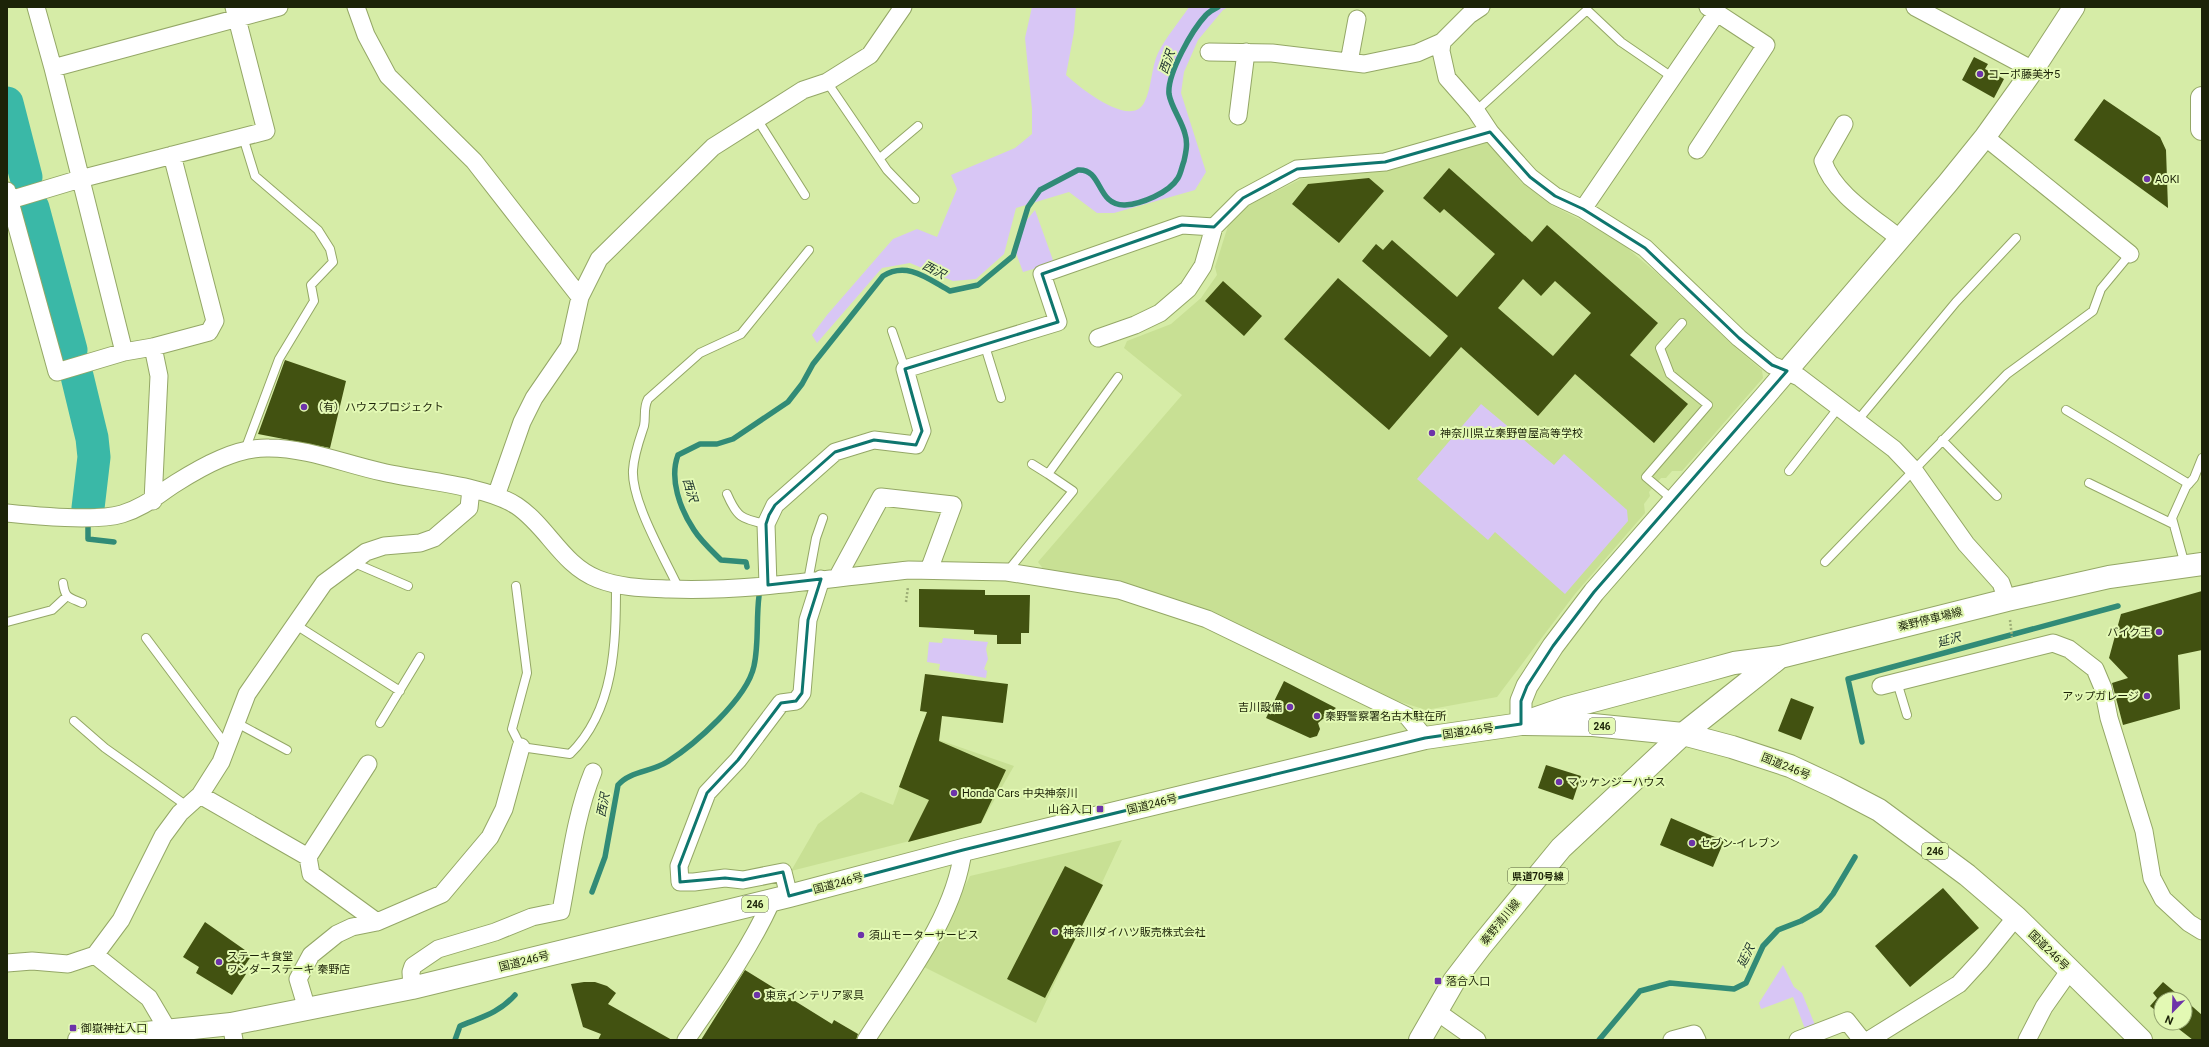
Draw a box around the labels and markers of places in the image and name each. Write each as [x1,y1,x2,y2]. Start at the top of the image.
place label: コーポ藤美㐧5 [1988,68,2060,81]
marker: コーポ藤美㐧5 [1975,69,1985,79]
place label: AOKI [2155,173,2180,186]
marker: AOKI [2142,174,2152,184]
place label: （有）ハウスプロジェクト [312,401,444,414]
marker: （有）ハウスプロジェクト [299,402,309,412]
place label: 神奈川県立秦野曽屋高等学校 [1440,427,1583,440]
marker: 神奈川県立秦野曽屋高等学校 [1427,428,1437,438]
place label: バイク王 [2107,626,2151,639]
marker: バイク王 [2154,627,2164,637]
place label: アップガレージ [2062,690,2139,703]
marker: アップガレージ [2142,691,2152,701]
place label: 吉川設備 [1238,701,1282,714]
marker: 吉川設備 [1285,702,1295,712]
place label: 秦野警察署名古木駐在所 [1325,710,1447,723]
marker: 秦野警察署名古木駐在所 [1312,711,1322,721]
place label: マッケンジーハウス [1567,776,1665,789]
marker: マッケンジーハウス [1554,777,1564,787]
place label: Honda Cars 中央神奈川 [962,787,1077,800]
marker: Honda Cars 中央神奈川 [949,788,959,798]
place label: 山谷入口 [1048,803,1092,816]
marker: 山谷入口 [1095,804,1105,814]
place label: セブン-イレブン [1700,837,1780,850]
marker: セブン-イレブン [1687,838,1697,848]
place label: 神奈川ダイハツ販売株式会社 [1063,926,1206,939]
marker: 神奈川ダイハツ販売株式会社 [1050,927,1060,937]
place label: 須山モーターサービス [869,929,979,942]
marker: 須山モーターサービス [856,930,866,940]
place label: ステーキ食堂 ワンダーステーキ 秦野店 [227,950,350,976]
marker: ステーキ食堂 ワンダーステーキ 秦野店 [214,957,224,967]
place label: 落合入口 [1446,975,1490,988]
marker: 落合入口 [1433,976,1443,986]
place label: 東京インテリア家具 [765,989,864,1002]
marker: 東京インテリア家具 [752,990,762,1000]
place label: 御嶽神社入口 [80,1022,147,1035]
marker: 御嶽神社入口 [68,1023,78,1033]

